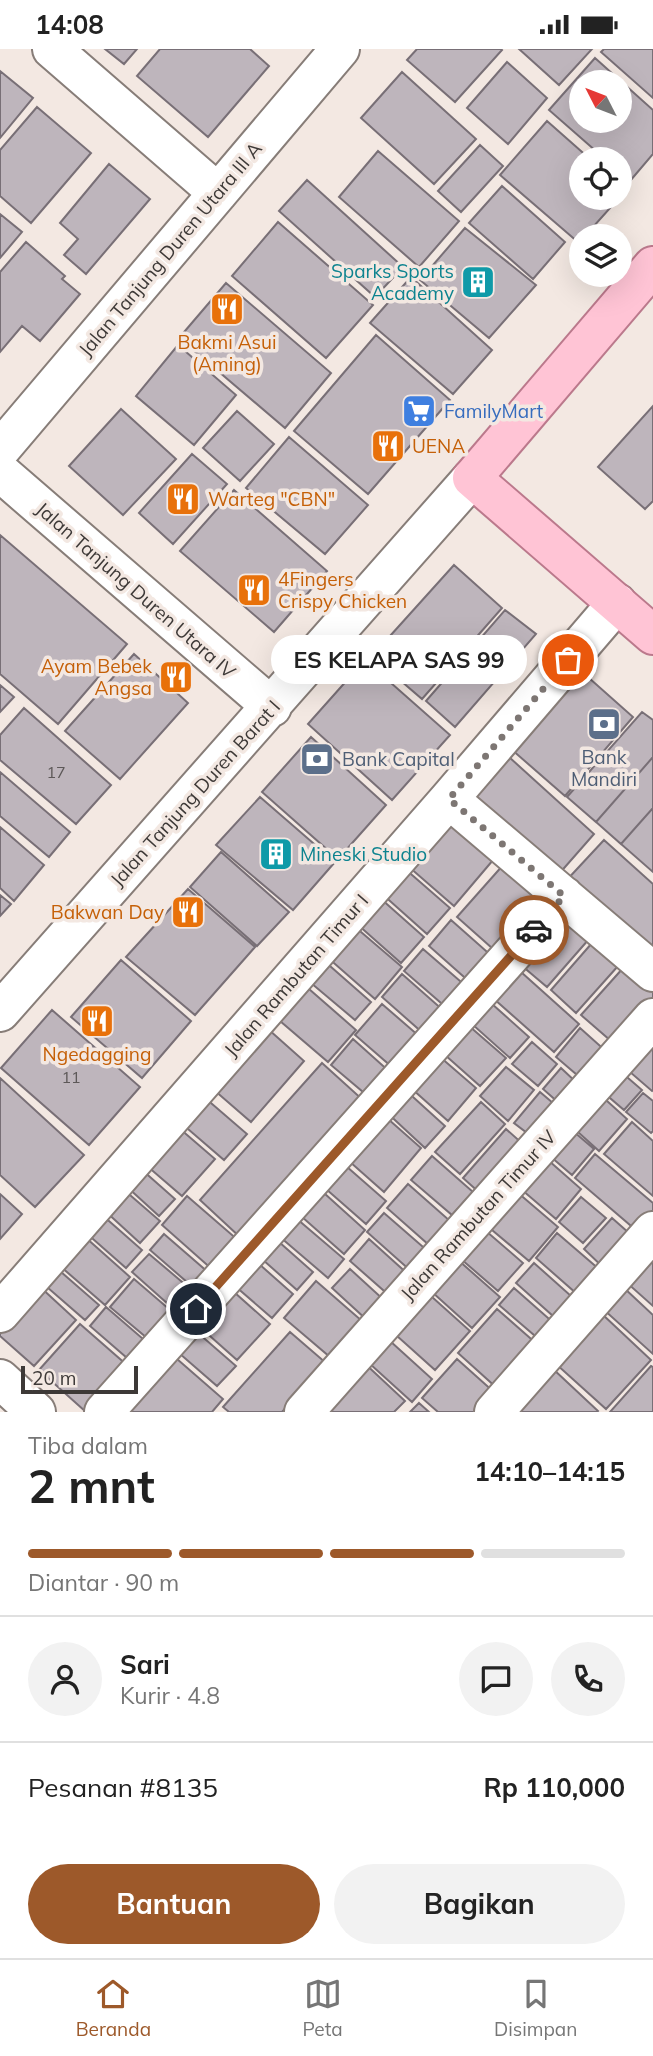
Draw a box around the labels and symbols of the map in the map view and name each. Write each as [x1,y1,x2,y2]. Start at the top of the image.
north arrow [569,70,632,133]
street label: Jalan Tanjung Duren Utara III A [73,137,267,361]
place label: Sparks Sports Academy [331,259,454,305]
building icon: Sparks Sports Academy [459,263,497,301]
restaurant icon: Bakmi Asui (Aming) [208,290,246,328]
place label: Bakmi Asui (Aming) [177,330,277,376]
supermarket icon: FamilyMart [400,392,438,430]
place label: FamilyMart [444,399,544,423]
restaurant icon: UENA [369,427,407,465]
place label: UENA [412,434,465,458]
restaurant icon: Warteg "CBN" [164,480,202,518]
place label: Warteg "CBN" [208,487,335,511]
street label: Jalan Tanjung Duren Utara IV [31,497,241,684]
place label: 4Fingers Crispy Chicken [278,567,407,613]
restaurant icon: 4Fingers Crispy Chicken [235,571,273,609]
pin [538,630,598,690]
callout: ES KELAPA SAS 99 [270,635,526,685]
place label: Ayam Bebek Angsa [41,654,152,700]
restaurant icon: Ayam Bebek Angsa [157,658,195,696]
street label: Jalan Tanjung Duren Barat I [105,695,285,891]
bank icon: Bank Mandiri [585,705,623,743]
bank icon: Bank Capital [298,740,336,778]
place label: Bank Mandiri [571,745,637,791]
place label: Bank Capital [342,747,455,771]
house number: 17 [46,762,66,782]
building icon: Mineski Studio [257,835,295,873]
place label: Mineski Studio [300,842,427,866]
street label: Jalan Rambutan Timur I [219,889,373,1061]
restaurant icon: Bakwan Day [169,893,207,931]
courier [499,895,569,965]
place label: Bakwan Day [51,900,164,924]
restaurant icon: Ngedagging [78,1002,116,1040]
place label: Ngedagging [43,1042,151,1066]
house number: 11 [61,1067,81,1087]
street label: Jalan Rambutan Timur IV [395,1124,561,1305]
pin [166,1279,226,1339]
scale bar [21,1363,138,1395]

